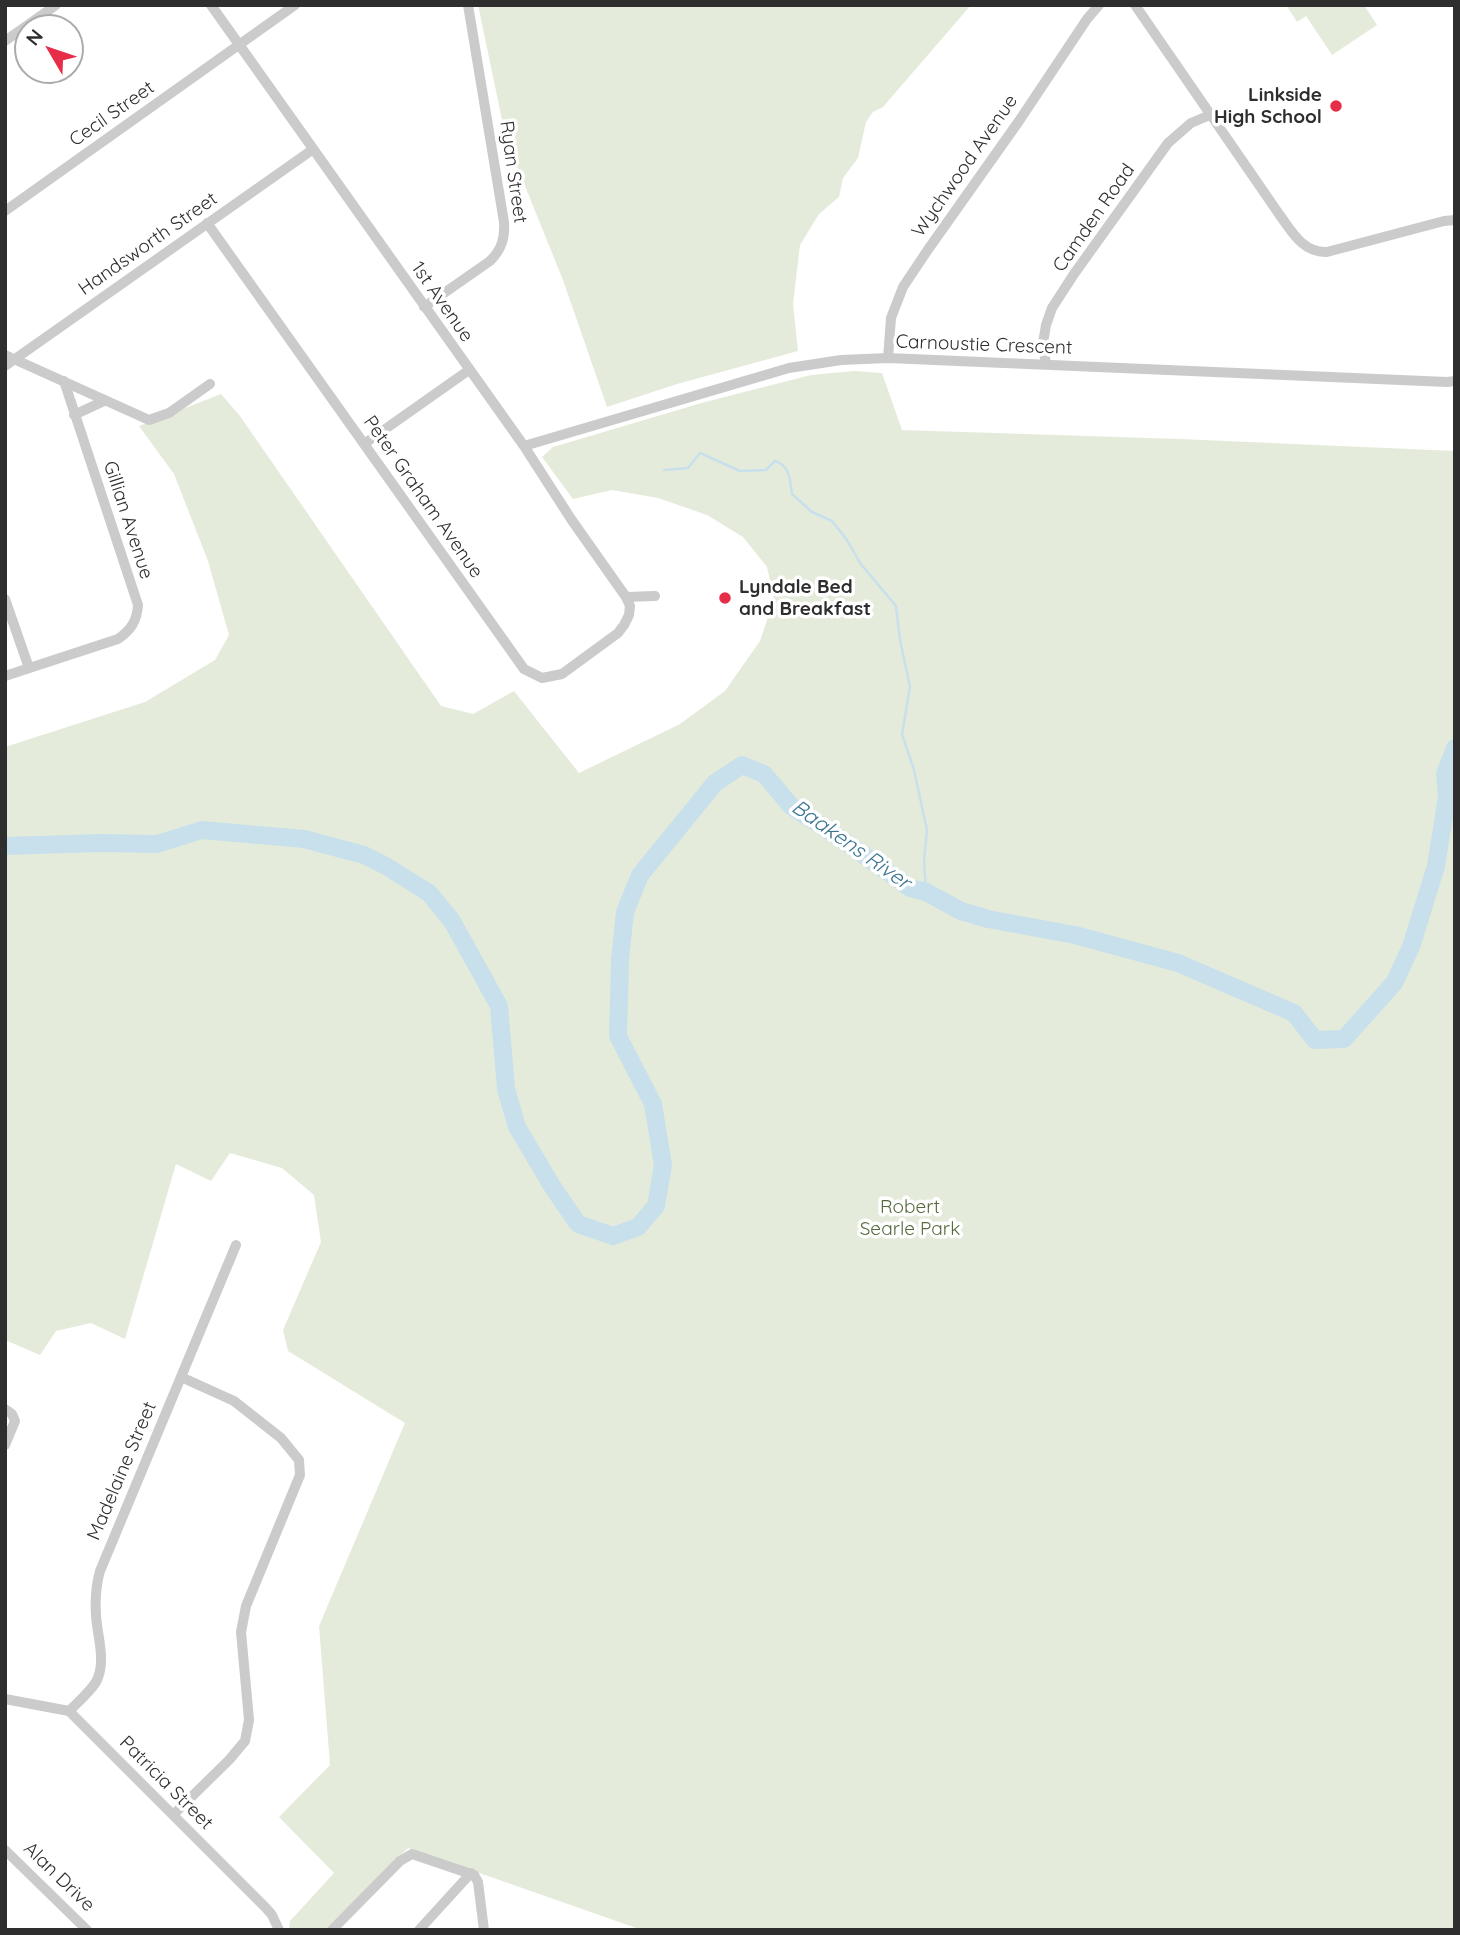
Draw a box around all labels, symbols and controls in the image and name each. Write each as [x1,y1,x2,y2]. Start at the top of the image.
north arrow [14,14,84,84]
text: N [21,24,48,50]
street label: Cecil Street [65,76,159,152]
place label: Linkside High School [1214,84,1322,128]
street label: Wychwood Avenue [907,90,1023,242]
marker: Linkside High School [1328,98,1344,114]
street label: Ryan Street [495,119,531,225]
street label: Camden Road [1048,160,1140,276]
street label: Handsworth Street [74,188,222,300]
street label: 1st Avenue [406,258,478,346]
street label: Carnoustie Crescent [895,331,1073,359]
street label: Peter Graham Avenue [358,411,488,583]
street label: Gillian Avenue [98,458,158,582]
place label: Lyndale Bed and Breakfast [739,576,871,620]
marker: Lyndale Bed and Breakfast [717,590,733,606]
water label: Baakens River [787,795,915,895]
park label: Robert Searle Park [860,1196,960,1240]
street label: Madelaine Street [83,1398,161,1544]
street label: Patricia Street [114,1731,218,1835]
street label: Alan Drive [19,1838,99,1916]

